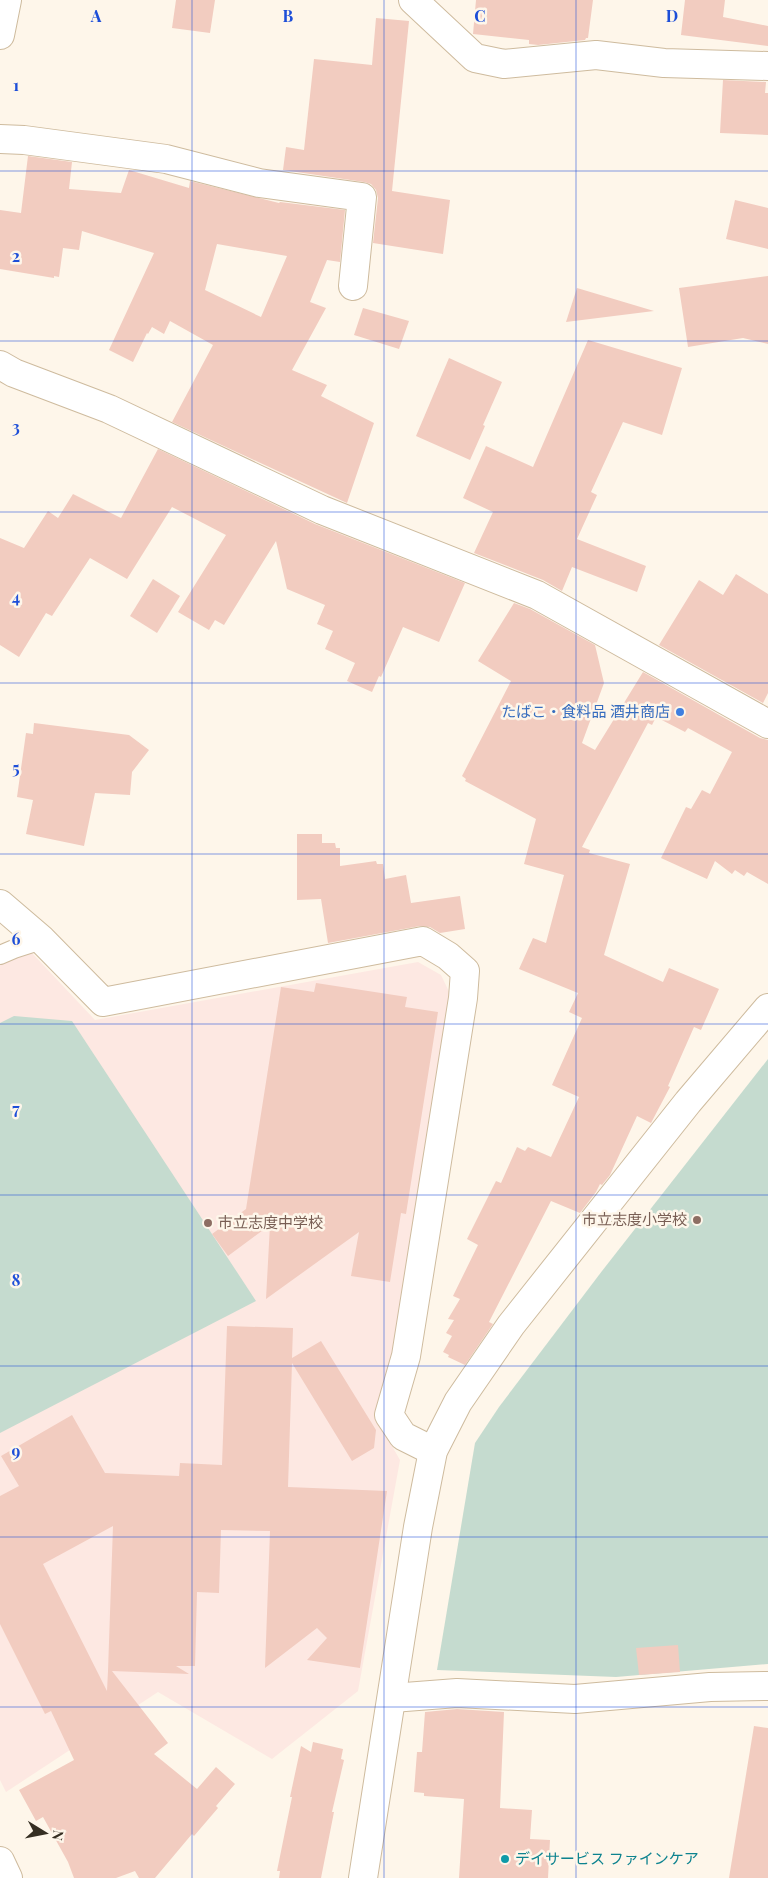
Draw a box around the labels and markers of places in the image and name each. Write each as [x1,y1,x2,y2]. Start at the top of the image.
place label: たばこ・食料品 酒井商店 [501,701,670,721]
marker: たばこ・食料品 酒井商店 [674,706,686,718]
place label: 市立志度小学校 [582,1209,687,1229]
place label: 市立志度中学校 [218,1212,323,1232]
marker: 市立志度小学校 [691,1214,703,1226]
marker: 市立志度中学校 [202,1217,214,1229]
place label: デイサービス ファインケア [515,1848,699,1868]
marker: デイサービス ファインケア [499,1853,511,1865]

